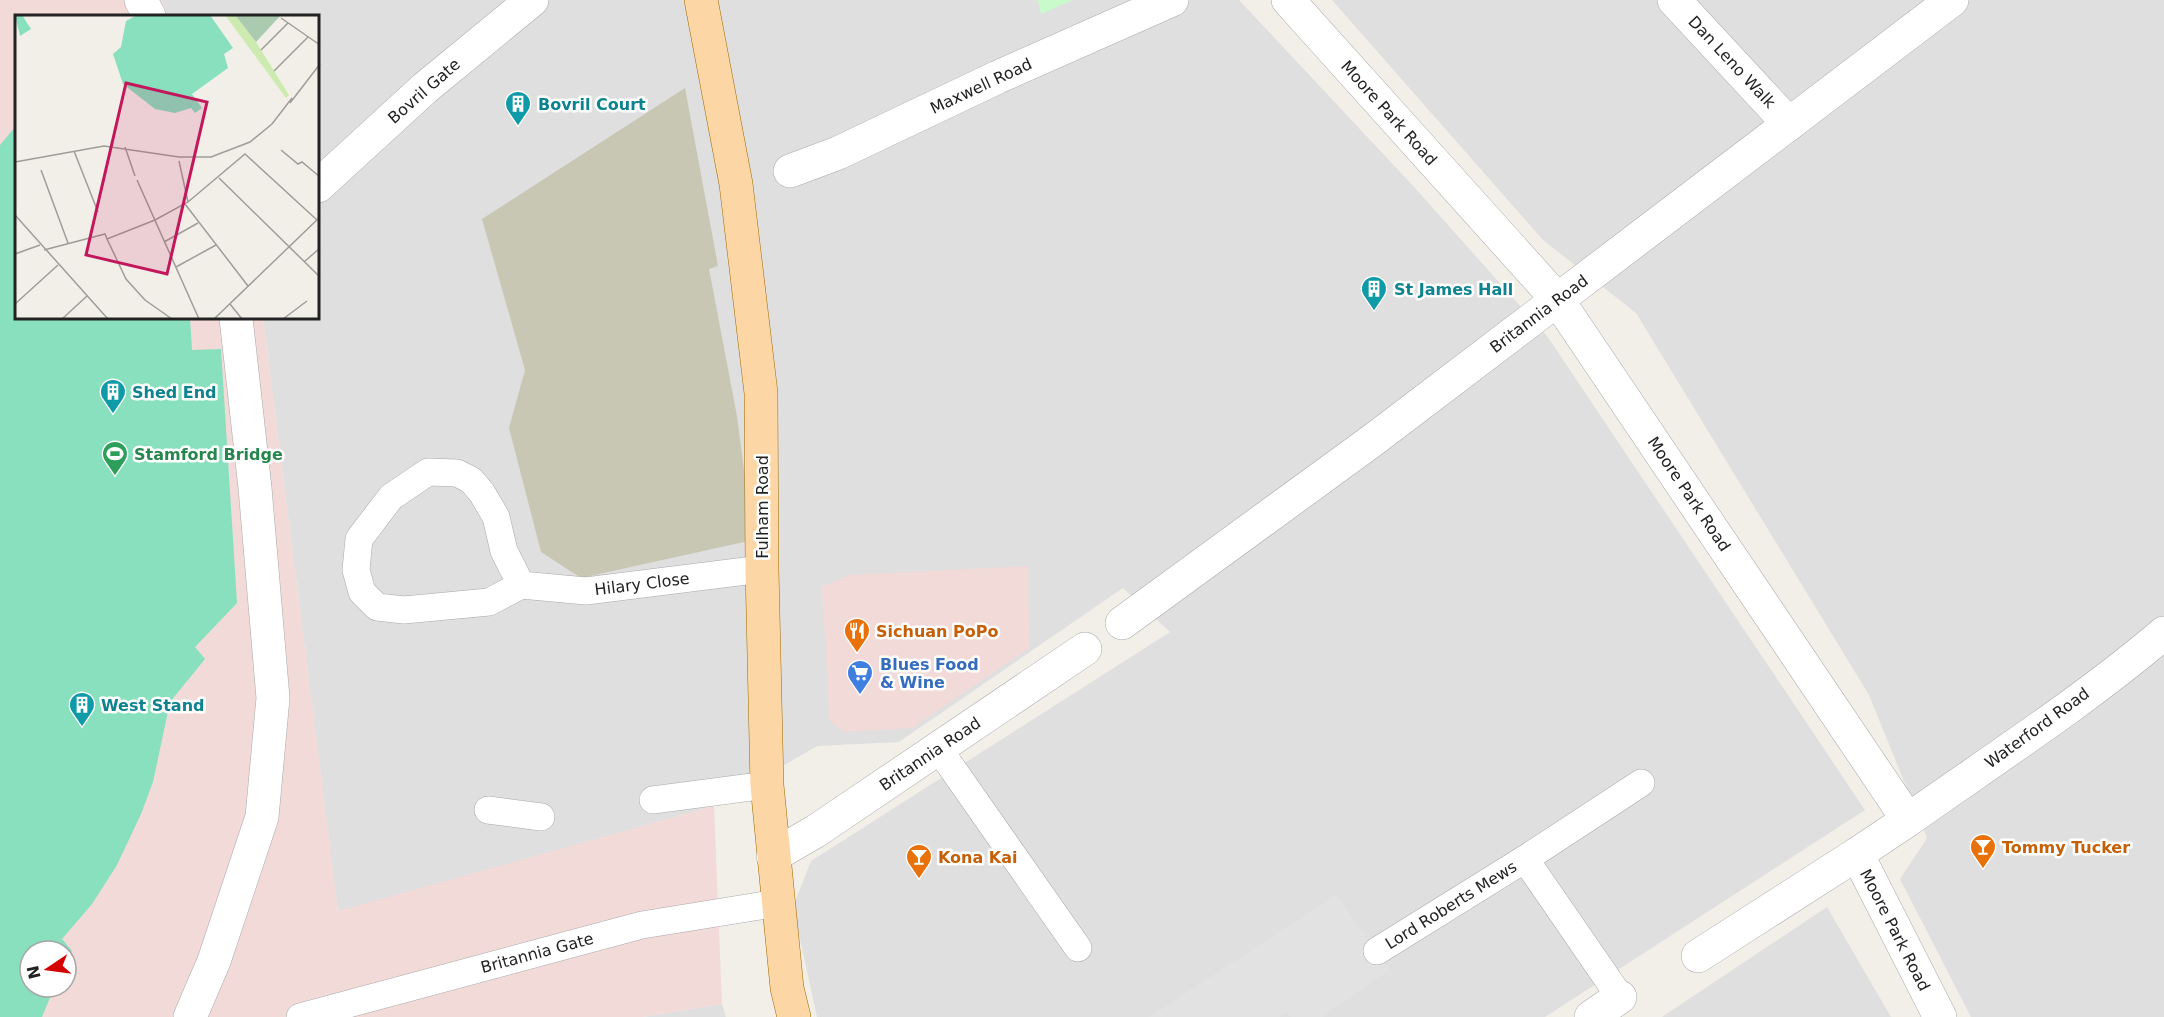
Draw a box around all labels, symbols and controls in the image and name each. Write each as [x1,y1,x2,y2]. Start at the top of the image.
street label: Dan Leno Walk [1684,12,1780,113]
inset map [15,15,320,320]
street label: Maxwell Road [927,54,1035,118]
street label: Bovril Gate [384,55,464,127]
street label: Moore Park Road [1337,57,1441,169]
building icon: Bovril Court [503,89,533,127]
place label: Bovril Court [538,95,646,114]
street label: Britannia Road [1486,271,1592,357]
building icon: St James Hall [1359,274,1389,312]
place label: St James Hall [1394,280,1513,299]
building icon: Shed End [98,377,128,415]
place label: Shed End [132,383,217,402]
street label: Moore Park Road [1644,433,1734,555]
sports icon: Stamford Bridge [100,439,130,477]
place label: Stamford Bridge [134,445,283,464]
street label: Fulham Road [753,455,772,559]
street label: Hilary Close [593,569,691,599]
restaurant icon: Sichuan PoPo [842,616,872,654]
place label: Sichuan PoPo [876,622,998,641]
place label: Blues Food & Wine [880,655,979,692]
supermarket icon: Blues Food & Wine [845,658,875,696]
street label: Waterford Road [1981,684,2093,772]
building icon: West Stand [67,690,97,728]
place label: West Stand [101,696,204,715]
street label: Britannia Road [876,713,984,795]
bar icon: Tommy Tucker [1968,832,1998,870]
place label: Tommy Tucker [2002,838,2130,857]
bar icon: Kona Kai [904,842,934,880]
place label: Kona Kai [938,848,1018,867]
street label: Lord Roberts Mews [1382,857,1520,953]
street label: Moore Park Road [1856,866,1934,994]
street label: Britannia Gate [479,929,595,977]
north arrow [18,939,78,999]
text: N [23,964,45,981]

